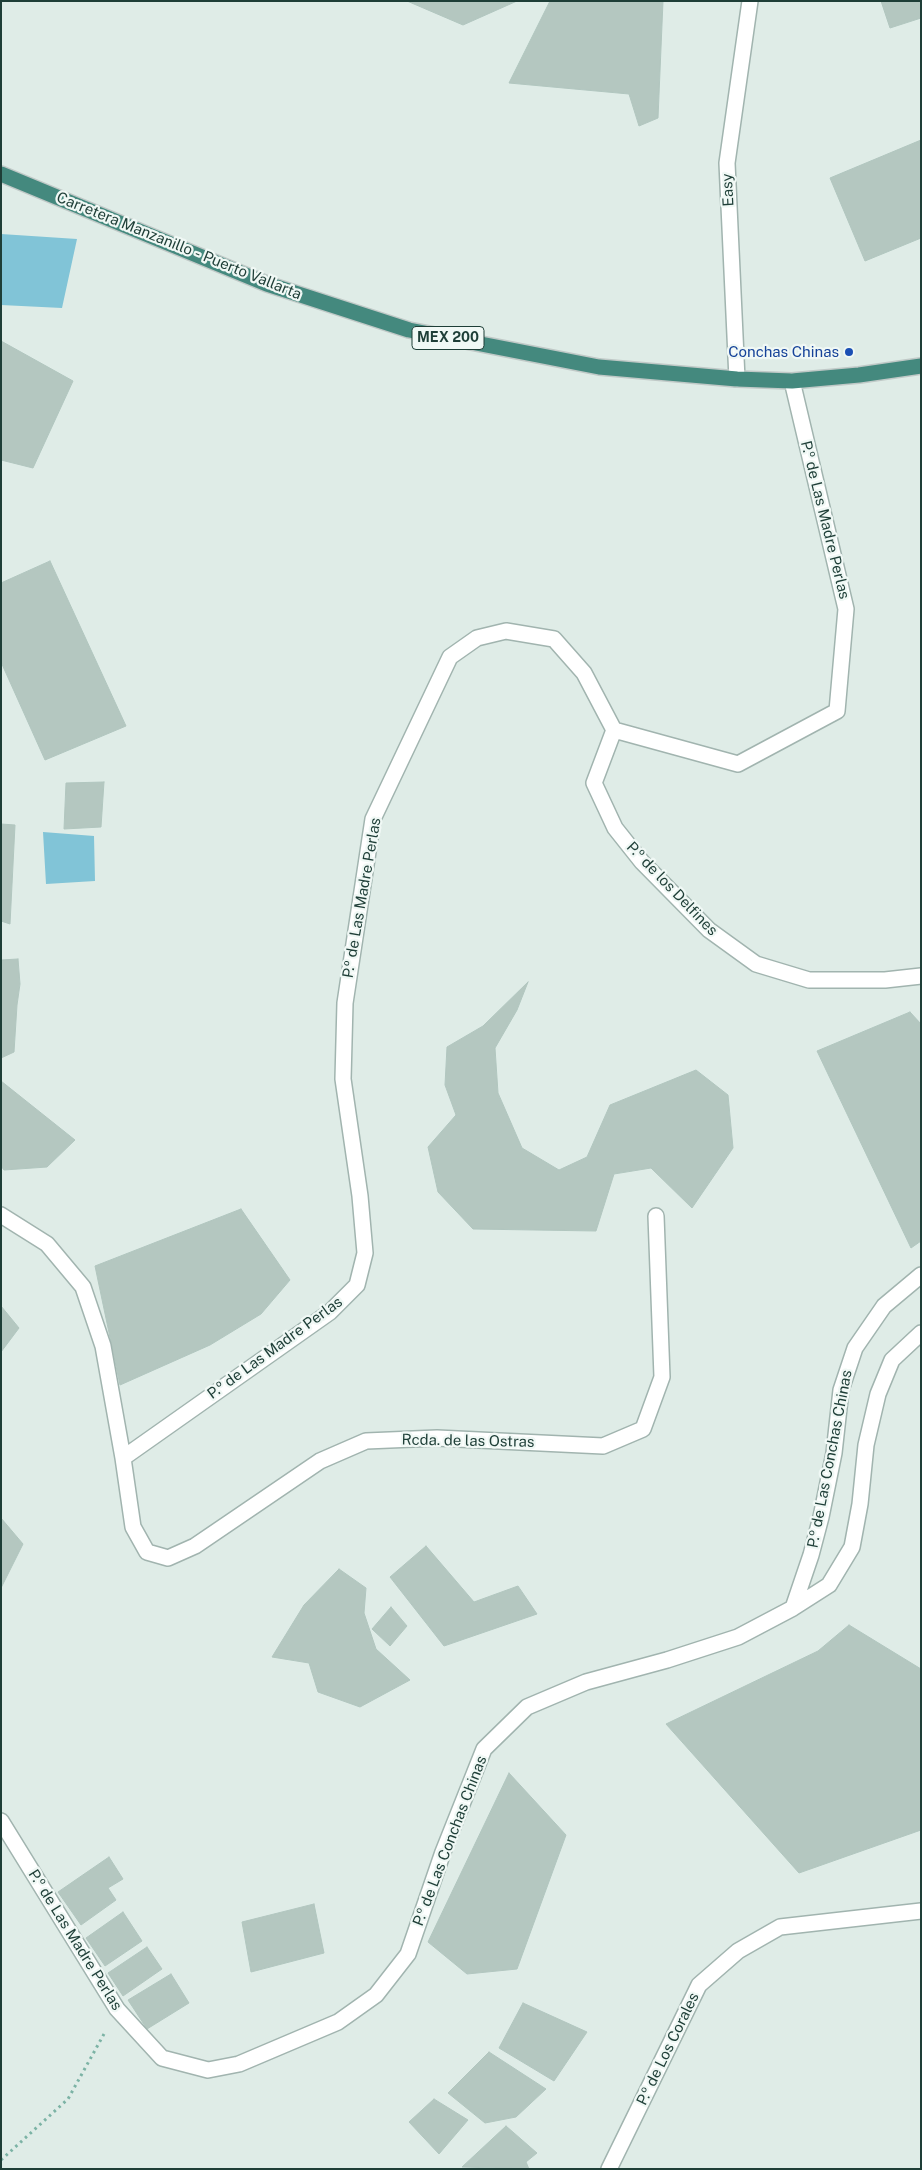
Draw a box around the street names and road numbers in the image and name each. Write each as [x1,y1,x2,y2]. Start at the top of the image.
street label: Easy [718,173,738,207]
street label: Carretera Manzanillo - Puerto Vallarta [54,188,304,304]
road number: MEX 200 [412,326,484,349]
street label: P.º de Las Madre Perlas [797,439,853,601]
street label: P.º de Las Madre Perlas [339,816,385,980]
street label: P.º de los Delfines [623,838,721,940]
street label: P.º de Las Madre Perlas [204,1293,346,1403]
street label: P.º de Las Conchas Chinas [804,1369,856,1549]
street label: Rcda. de las Ostras [401,1431,535,1451]
street label: P.º de Las Conchas Chinas [409,1753,491,1929]
street label: P.º de Las Madre Perlas [24,1866,126,2014]
street label: P.º de Los Corales [633,1990,703,2108]

